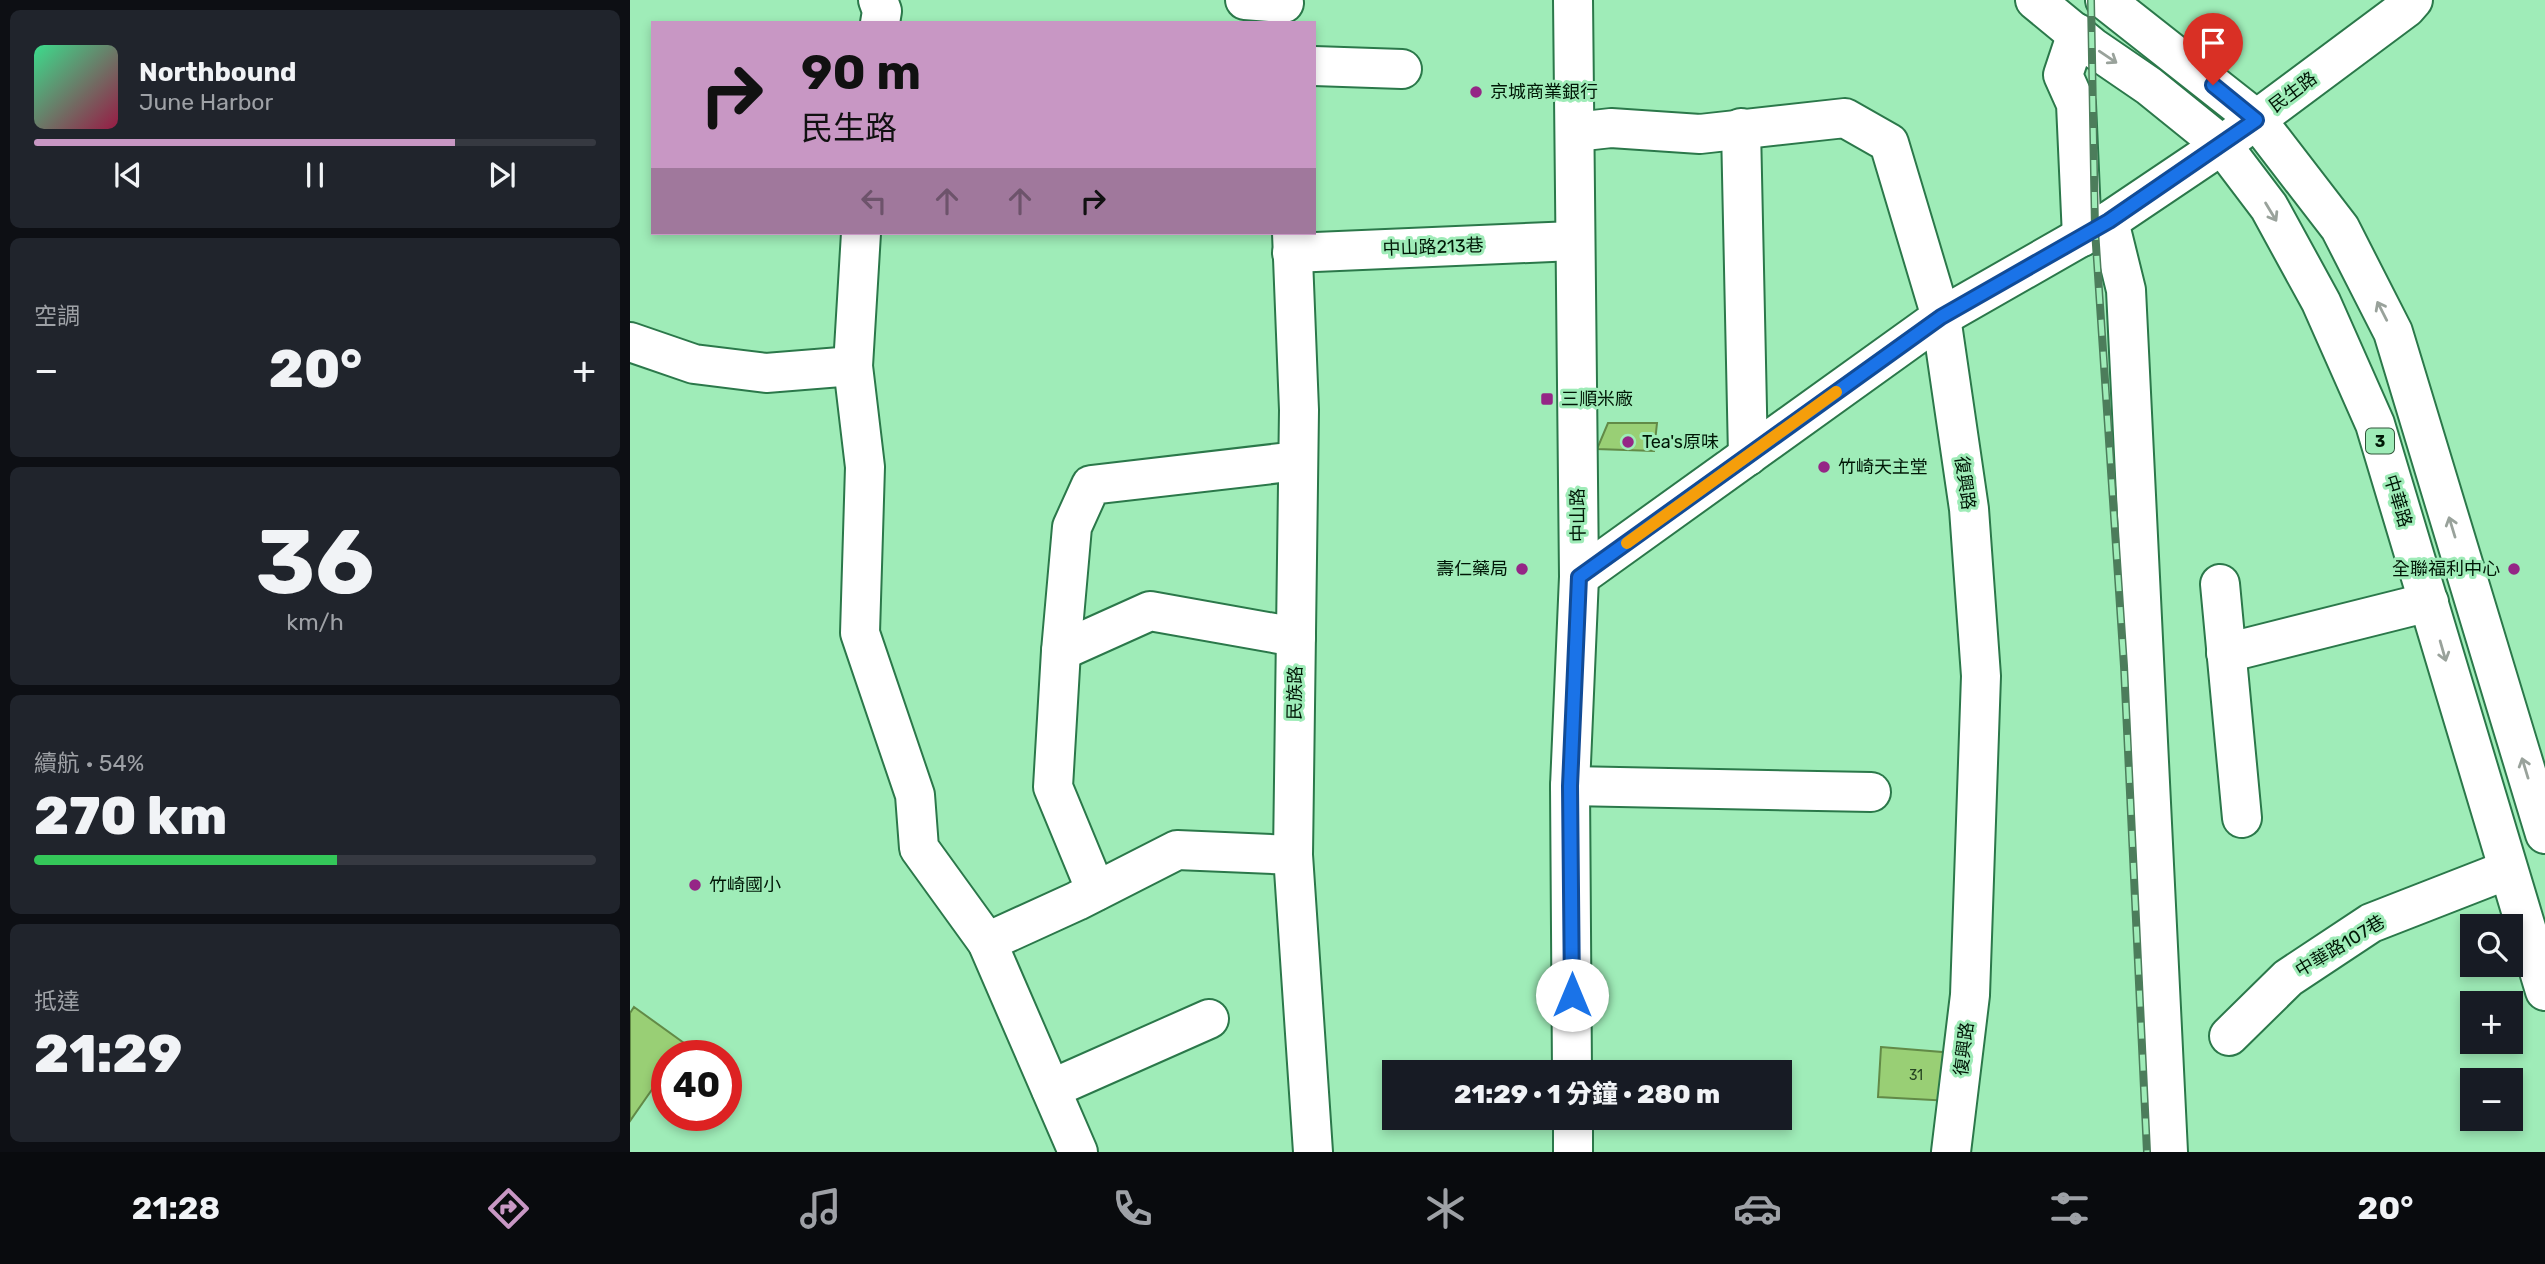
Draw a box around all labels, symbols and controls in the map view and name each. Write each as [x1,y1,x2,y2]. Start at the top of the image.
pin [2183,13,2243,85]
icon: arrive [2194,24,2232,62]
text: 90 m [801,43,921,101]
icon: right [686,49,777,140]
one-way arrow [2098,50,2117,65]
text: Northbound [139,57,297,88]
street label: 民生路 [2265,67,2321,117]
place label: 京城商業銀行 [1490,81,1598,103]
marker: 京城商業銀行 [1468,84,1484,100]
text: June Harbor [139,88,273,116]
text: 民生路 [801,109,897,147]
icon: previous [109,156,147,194]
icon: pause [296,156,334,194]
icon: next [483,156,521,194]
icon: left [855,182,893,220]
icon: ahead [928,182,966,220]
icon: ahead [1001,182,1039,220]
icon: right [1074,182,1112,220]
one-way arrow [2265,202,2279,222]
street label: 中山路213巷 [1382,234,1484,260]
one-way arrow [2375,301,2389,322]
text: 空調 [34,302,80,330]
text: 20° [269,338,362,400]
text: − [34,347,59,393]
text: + [572,347,596,393]
place label: 三順米廠 [1561,388,1633,410]
marker: 三順米廠 [1539,391,1555,407]
road number: 3 [2366,428,2394,454]
place label: Tea's原味 [1642,431,1719,453]
marker: Tea's原味 [1620,434,1636,450]
street label: 復興路 [1950,455,1980,511]
place label: 竹崎天主堂 [1838,456,1928,478]
marker: 竹崎天主堂 [1816,459,1832,475]
street label: 中華路 [2380,472,2416,530]
street label: 中山路 [1567,488,1589,542]
text: 36 [255,508,375,616]
one-way arrow [2445,517,2458,539]
place label: 壽仁藥局 [1436,558,1508,580]
place label: 全聯福利中心 [2392,558,2500,580]
marker: 壽仁藥局 [1514,561,1530,577]
marker: 全聯福利中心 [2506,561,2522,577]
text: km/h [286,608,344,636]
one-way arrow [2437,639,2450,661]
street label: 民族路 [1284,666,1306,720]
text: 續航 · 54% [34,749,144,777]
one-way arrow [2518,758,2531,780]
text: 270 km [34,785,227,847]
place label: 竹崎國小 [709,874,781,896]
marker: 竹崎國小 [687,877,703,893]
street label: 中華路107巷 [2291,911,2389,981]
map controls [2460,914,2523,1131]
button: search [2460,914,2523,977]
position arrow [1535,958,1609,1032]
text: 抵達 [34,987,80,1015]
button: + [2460,991,2523,1054]
street label: 復興路 [1950,1021,1978,1077]
text: 21:29 [34,1023,182,1085]
speed limit sign: 40 [651,1040,742,1131]
house number: 31 [1909,1067,1923,1084]
button: − [2460,1068,2523,1131]
text: 21:29 · 1 分鐘 · 280 m [1454,1079,1720,1110]
icon: directions [484,1184,533,1233]
icon: music [796,1184,845,1233]
icon: phone [1108,1184,1157,1233]
icon: climate [1421,1184,1470,1233]
icon: car [1733,1184,1782,1233]
icon: filters [2045,1184,2094,1233]
text: 21:28 [132,1189,220,1227]
text: 20° [2358,1189,2413,1227]

